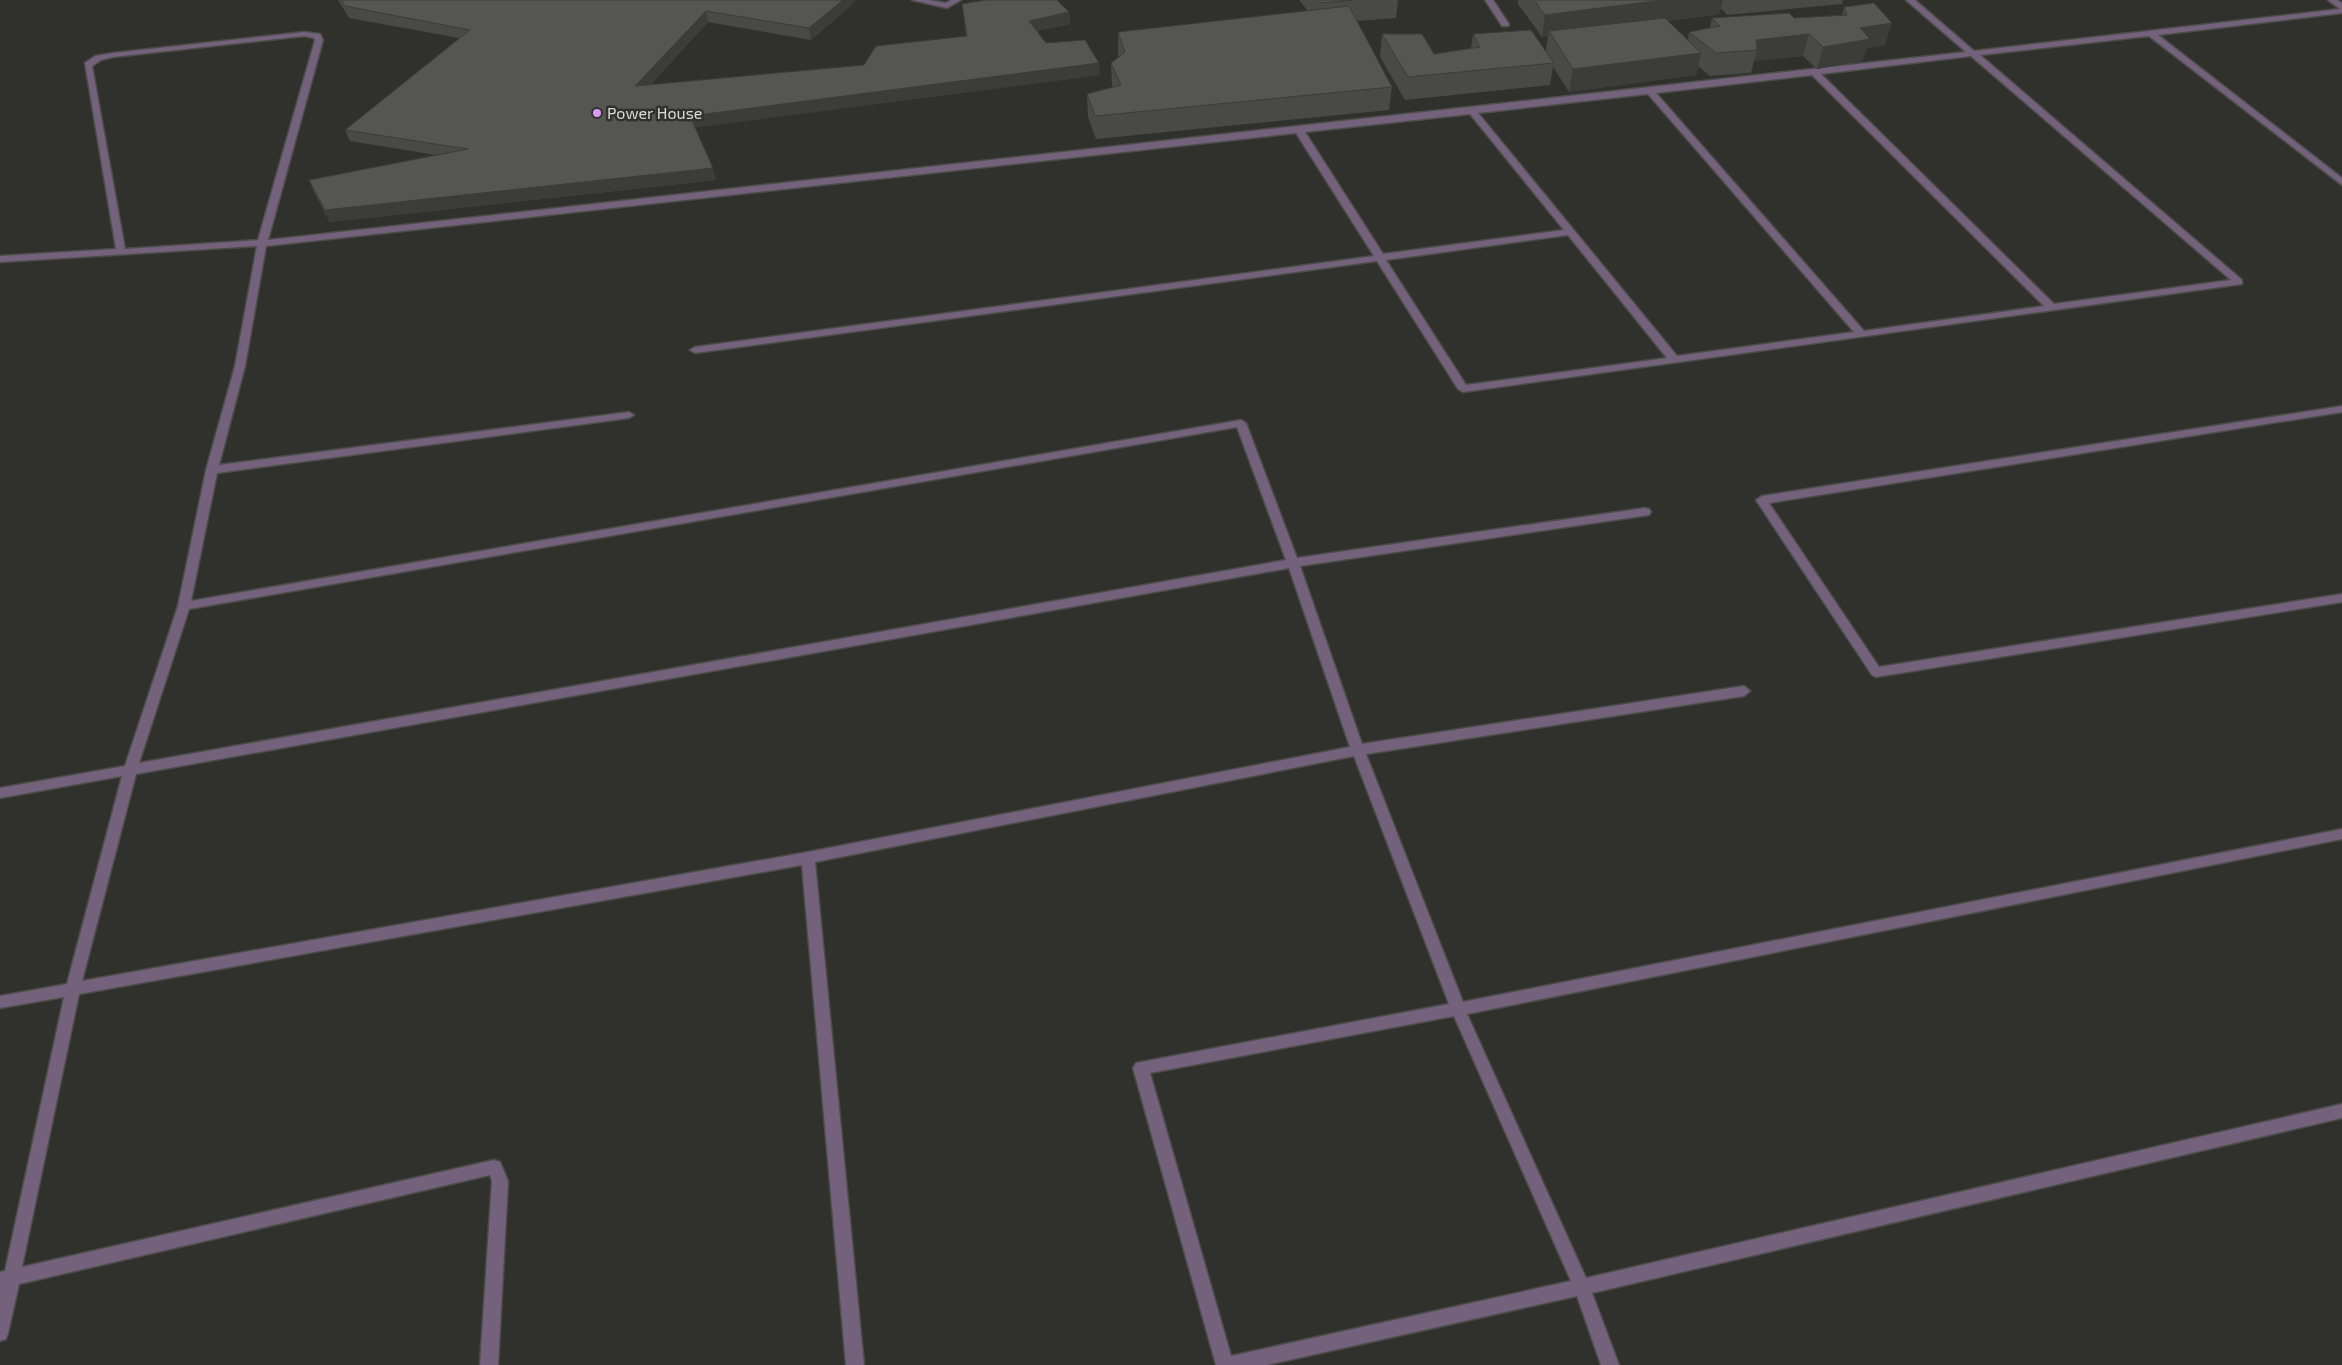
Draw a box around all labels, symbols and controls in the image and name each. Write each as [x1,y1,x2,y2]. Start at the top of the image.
place label: Power House [607,103,702,122]
marker: Power House [591,107,603,119]

